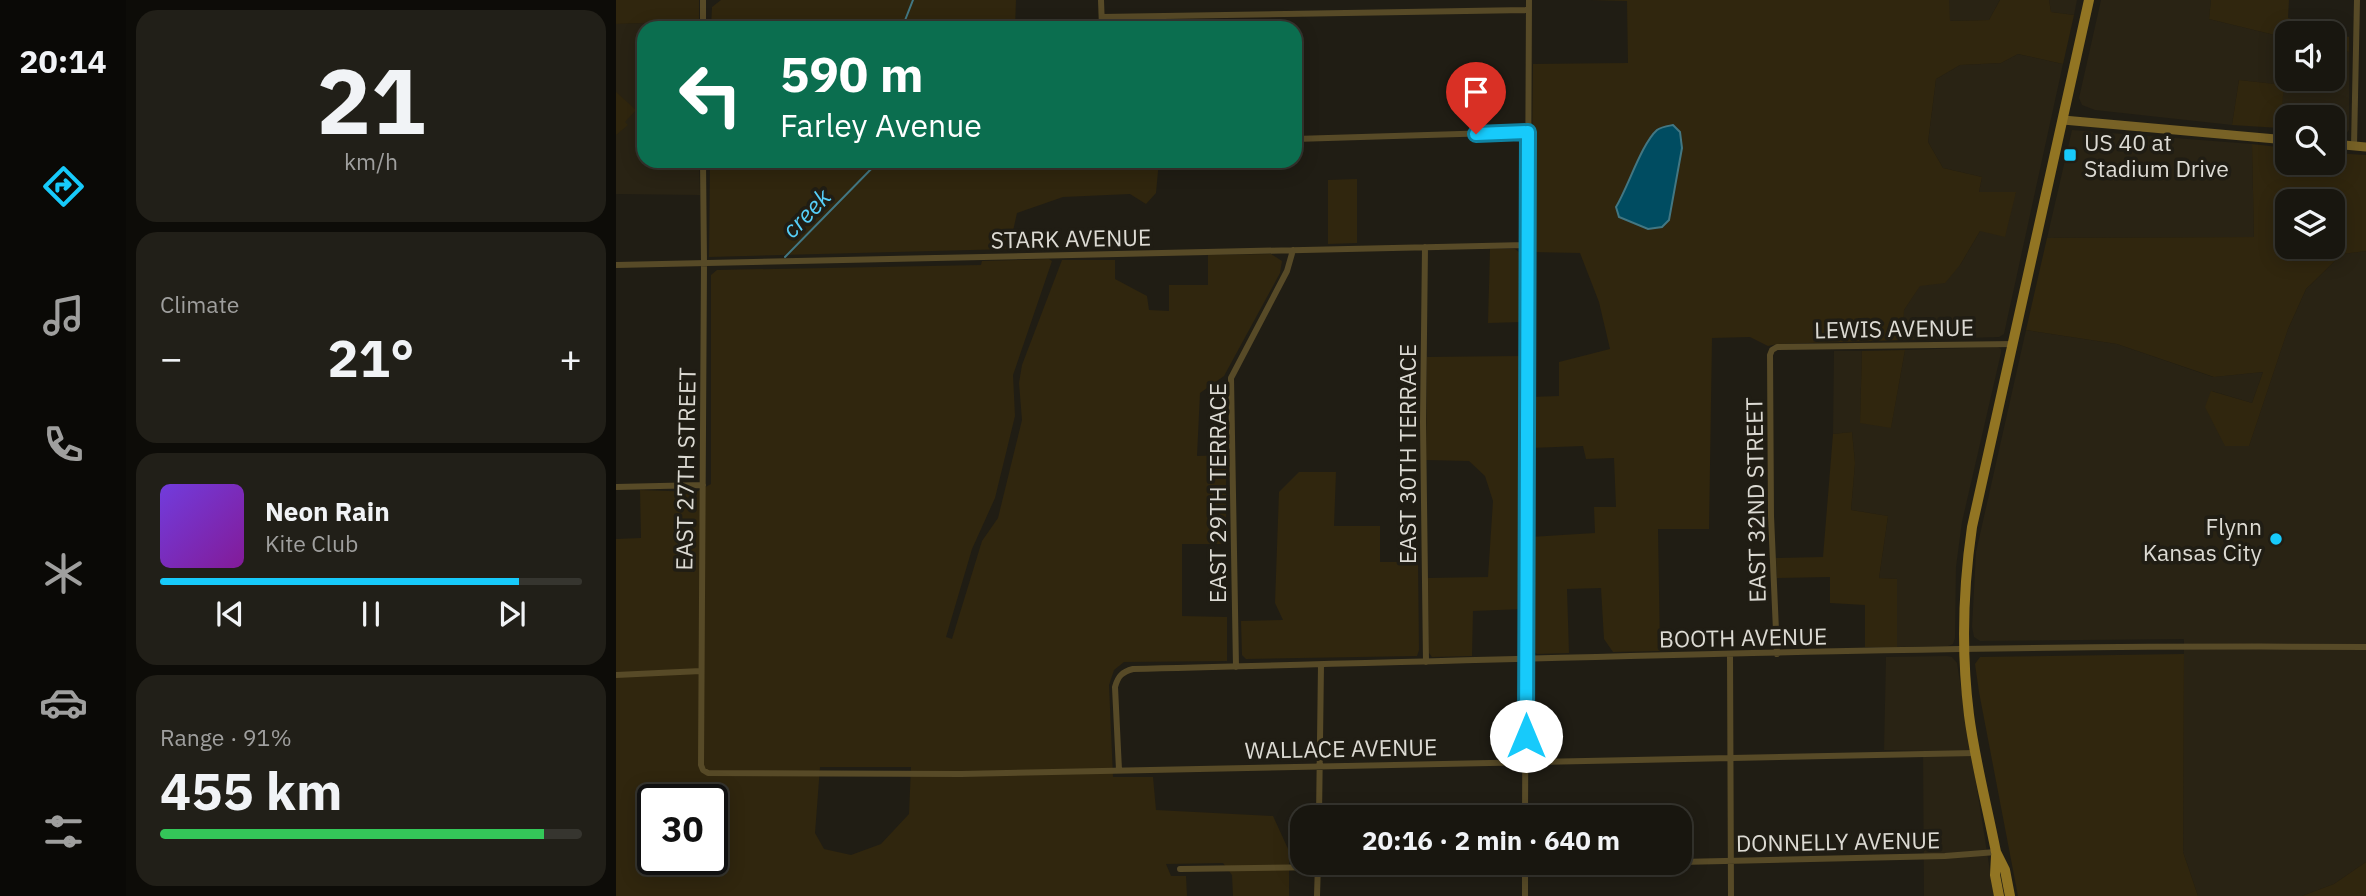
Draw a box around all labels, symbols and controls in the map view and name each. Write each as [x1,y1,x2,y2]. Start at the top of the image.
map controls [2275,21,2345,259]
button: sound [2275,21,2345,91]
text: 20:14 [19,40,107,82]
text: 21 [316,41,426,159]
text: 590 m [780,42,924,105]
icon: left [665,49,756,140]
pin [1446,62,1506,134]
icon: arrive [1457,73,1495,111]
text: Farley Avenue [780,104,982,146]
button: search [2275,105,2345,175]
place label: US 40 at Stadium Drive [2084,127,2229,183]
text: km/h [344,146,398,176]
marker: US 40 at Stadium Drive [2062,147,2078,163]
icon: directions [39,162,88,211]
water label: creek [775,181,838,245]
button: layers [2275,189,2345,259]
street label: STARK AVENUE [990,222,1152,254]
text: Climate [160,289,239,319]
icon: music [39,291,88,340]
street label: LEWIS AVENUE [1814,312,1974,344]
text: 21° [328,324,414,391]
text: − [160,333,183,382]
text: + [559,333,582,382]
street label: EAST 30TH TERRACE [1392,344,1422,564]
street label: EAST 27TH STREET [668,367,702,571]
street label: EAST 29TH TERRACE [1202,383,1232,603]
street label: EAST 32ND STREET [1738,397,1772,603]
icon: phone [39,420,88,469]
text: Neon Rain [265,494,390,528]
place label: Flynn Kansas City [2143,511,2263,567]
text: Kite Club [265,528,358,558]
marker: Flynn Kansas City [2268,531,2284,547]
icon: climate [39,549,88,598]
icon: previous [211,595,249,633]
icon: pause [352,595,390,633]
icon: next [493,595,531,633]
street label: BOOTH AVENUE [1659,621,1827,653]
icon: car [39,678,88,727]
position arrow [1489,699,1563,773]
text: Range · 91% [160,722,292,752]
street label: WALLACE AVENUE [1244,731,1438,765]
text: 455 km [160,757,342,824]
speed limit sign: 30 [637,784,728,875]
icon: filters [39,807,88,856]
text: 20:16 · 2 min · 640 m [1362,823,1620,857]
street label: DONNELLY AVENUE [1735,824,1941,858]

